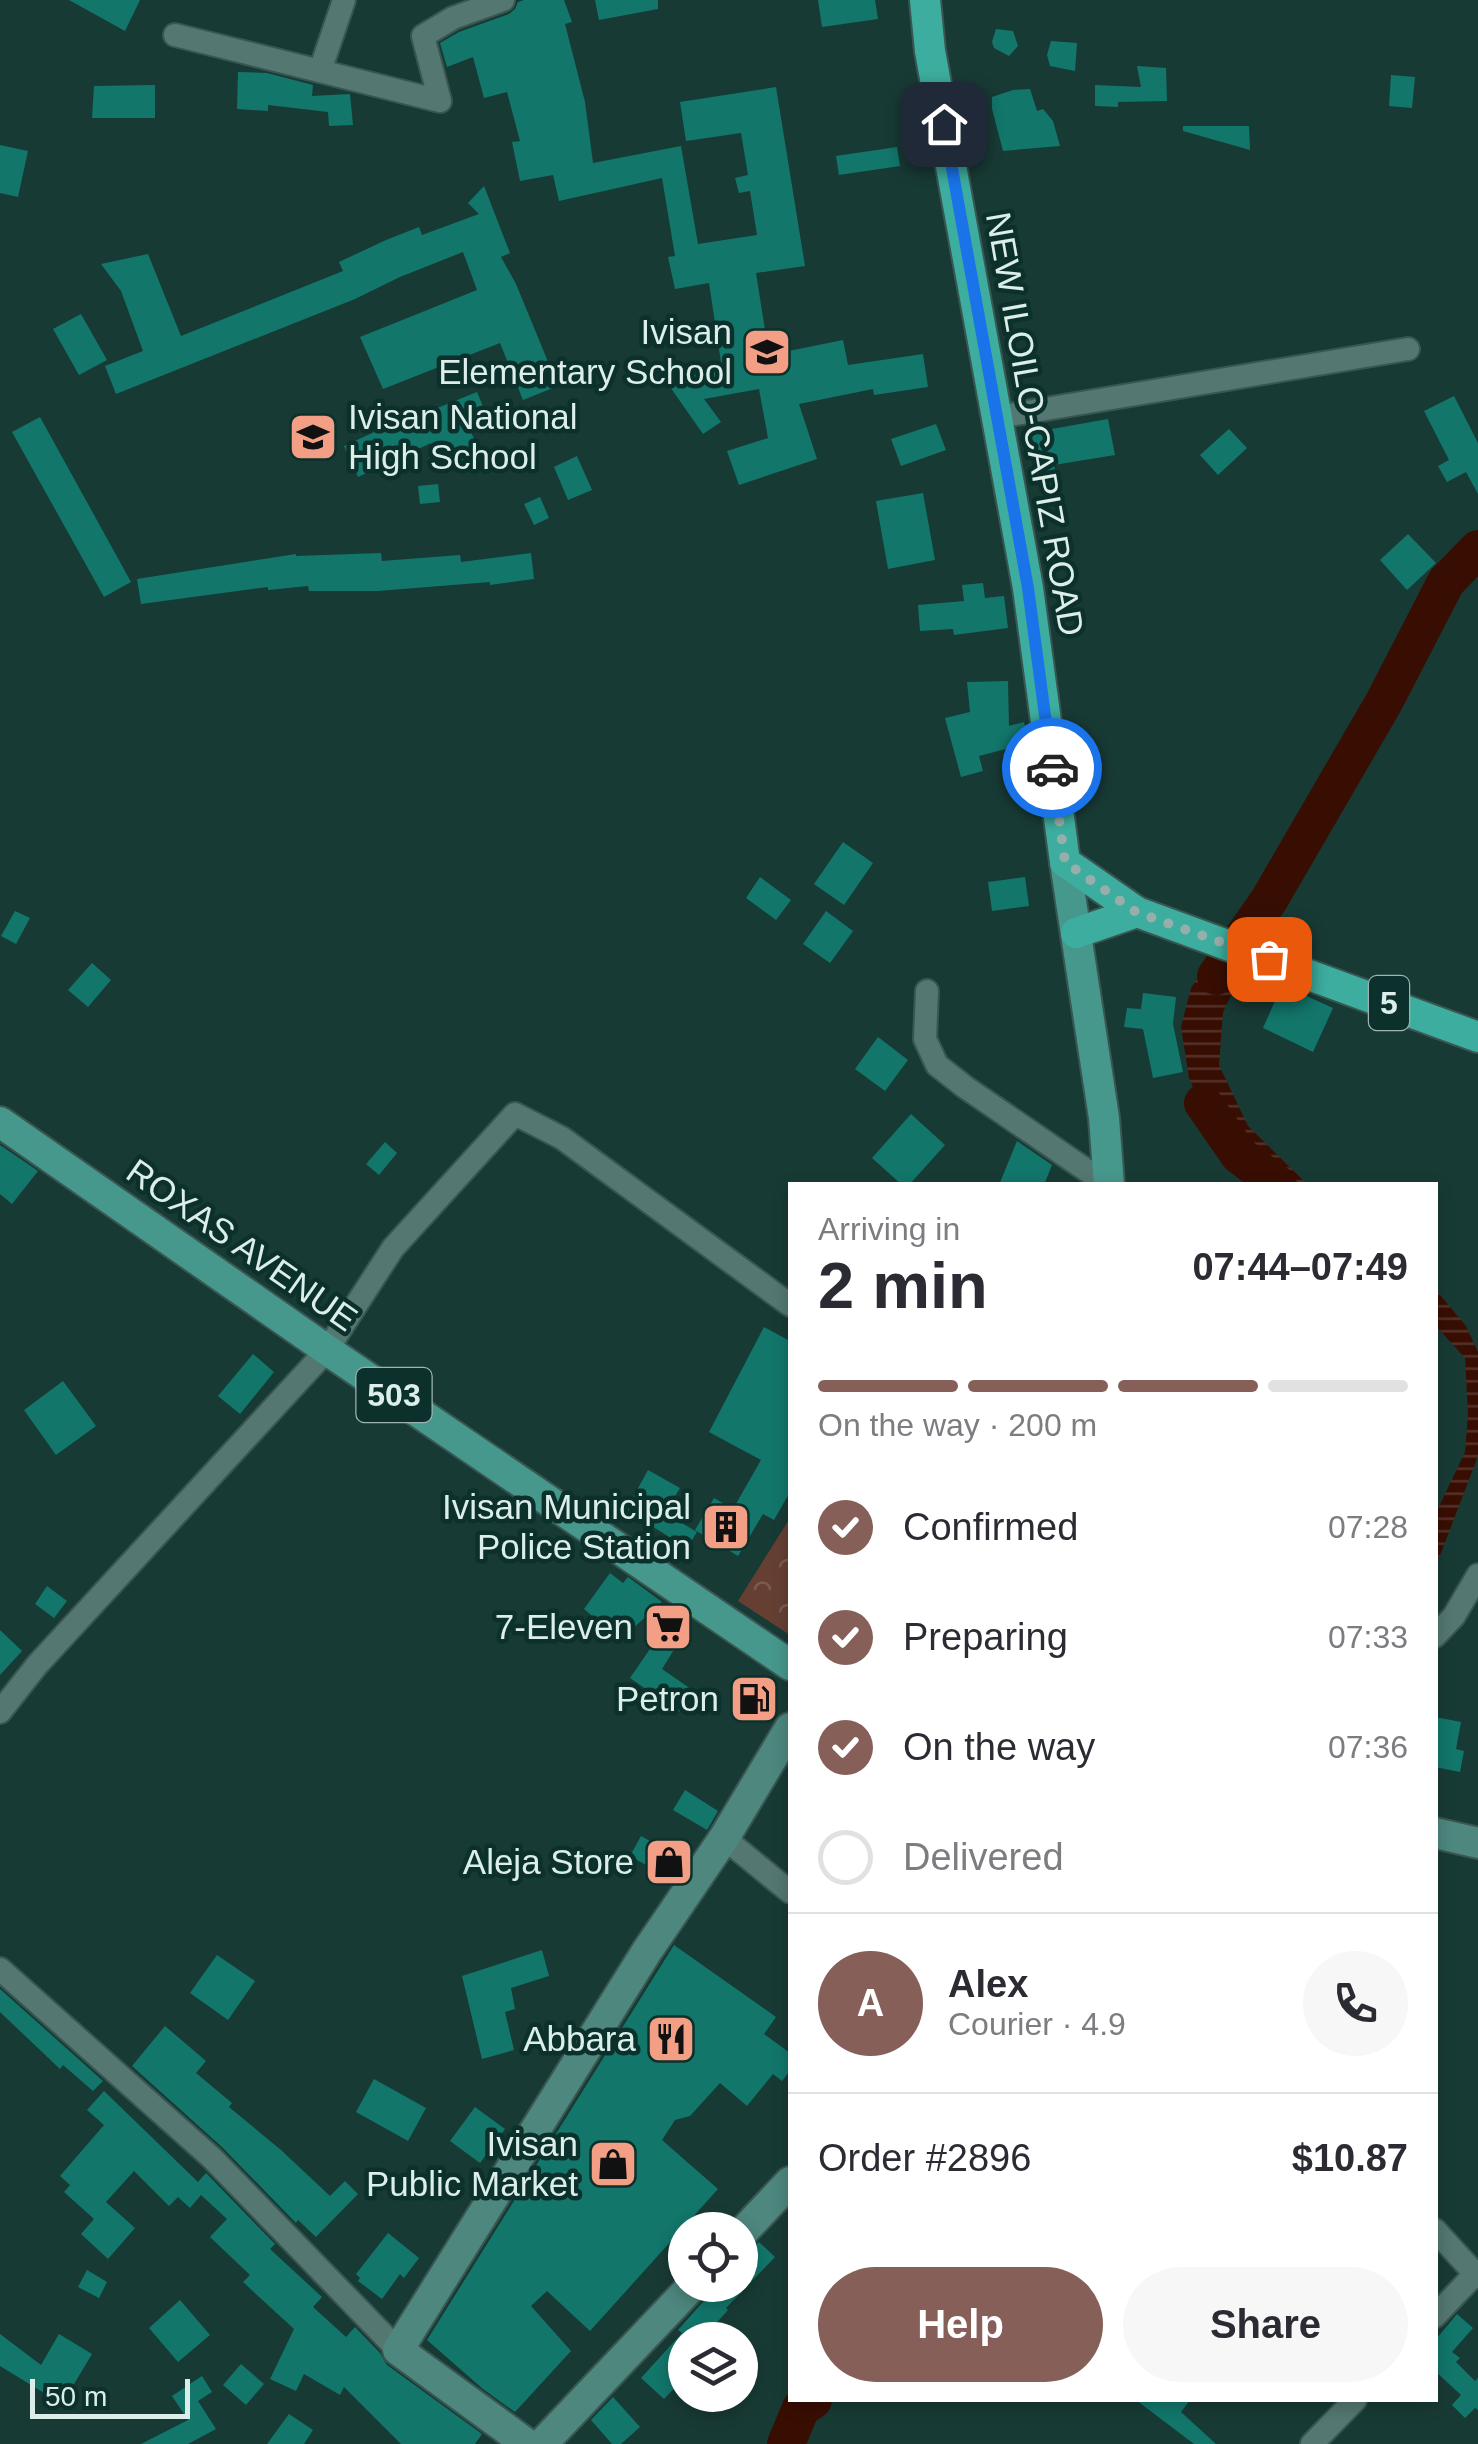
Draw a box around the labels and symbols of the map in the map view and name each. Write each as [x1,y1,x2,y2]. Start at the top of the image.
pin [902,82,987,167]
street label: NEW ILOILO-CAPIZ ROAD [979,209,1092,639]
place label: Ivisan Elementary School [438,312,732,391]
school or university icon: Ivisan Elementary School [741,326,793,378]
place label: Ivisan National High School [348,397,578,476]
school or university icon: Ivisan National High School [287,411,339,463]
courier [1002,718,1102,818]
pin [1227,917,1312,1002]
road number: 5 [1369,976,1409,1030]
street label: ROXAS AVENUE [120,1151,365,1338]
road number: 503 [356,1368,432,1422]
place label: Ivisan Municipal Police Station [442,1487,691,1566]
building icon: Ivisan Municipal Police Station [700,1501,752,1553]
supermarket icon: 7-Eleven [642,1601,694,1653]
place label: 7-Eleven [495,1607,633,1646]
fuel station icon: Petron [728,1673,780,1725]
place label: Petron [616,1679,719,1718]
shop icon: Aleja Store [643,1836,695,1888]
place label: Aleja Store [463,1842,634,1881]
restaurant icon: Abbara [645,2013,697,2065]
place label: Abbara [523,2019,637,2058]
place label: Ivisan Public Market [366,2124,578,2203]
shop icon: Ivisan Public Market [587,2138,639,2190]
scale bar [30,2374,190,2418]

